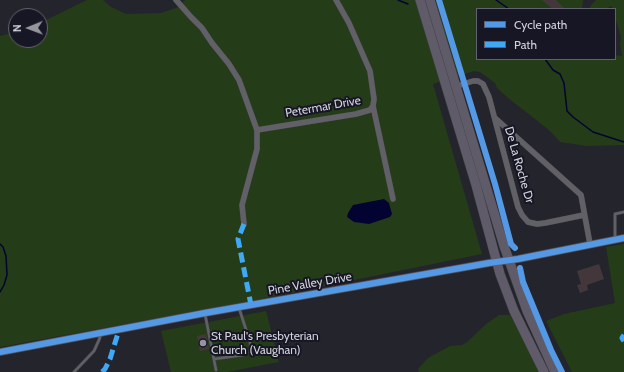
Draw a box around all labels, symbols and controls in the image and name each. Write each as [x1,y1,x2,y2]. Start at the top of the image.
north arrow [8,8,48,48]
legend [476,8,616,60]
text: Cycle path [514,17,567,32]
text: N [10,24,24,32]
text: Path [514,37,537,52]
street label: Petermar Drive [284,93,362,121]
street label: De La Roche Dr [501,125,537,205]
street label: Pine Valley Drive [267,270,353,298]
place label: St Paul's Presbyterian Church (Vaughan) [211,329,319,357]
marker: St Paul's Presbyterian Church (Vaughan) [198,338,208,348]

